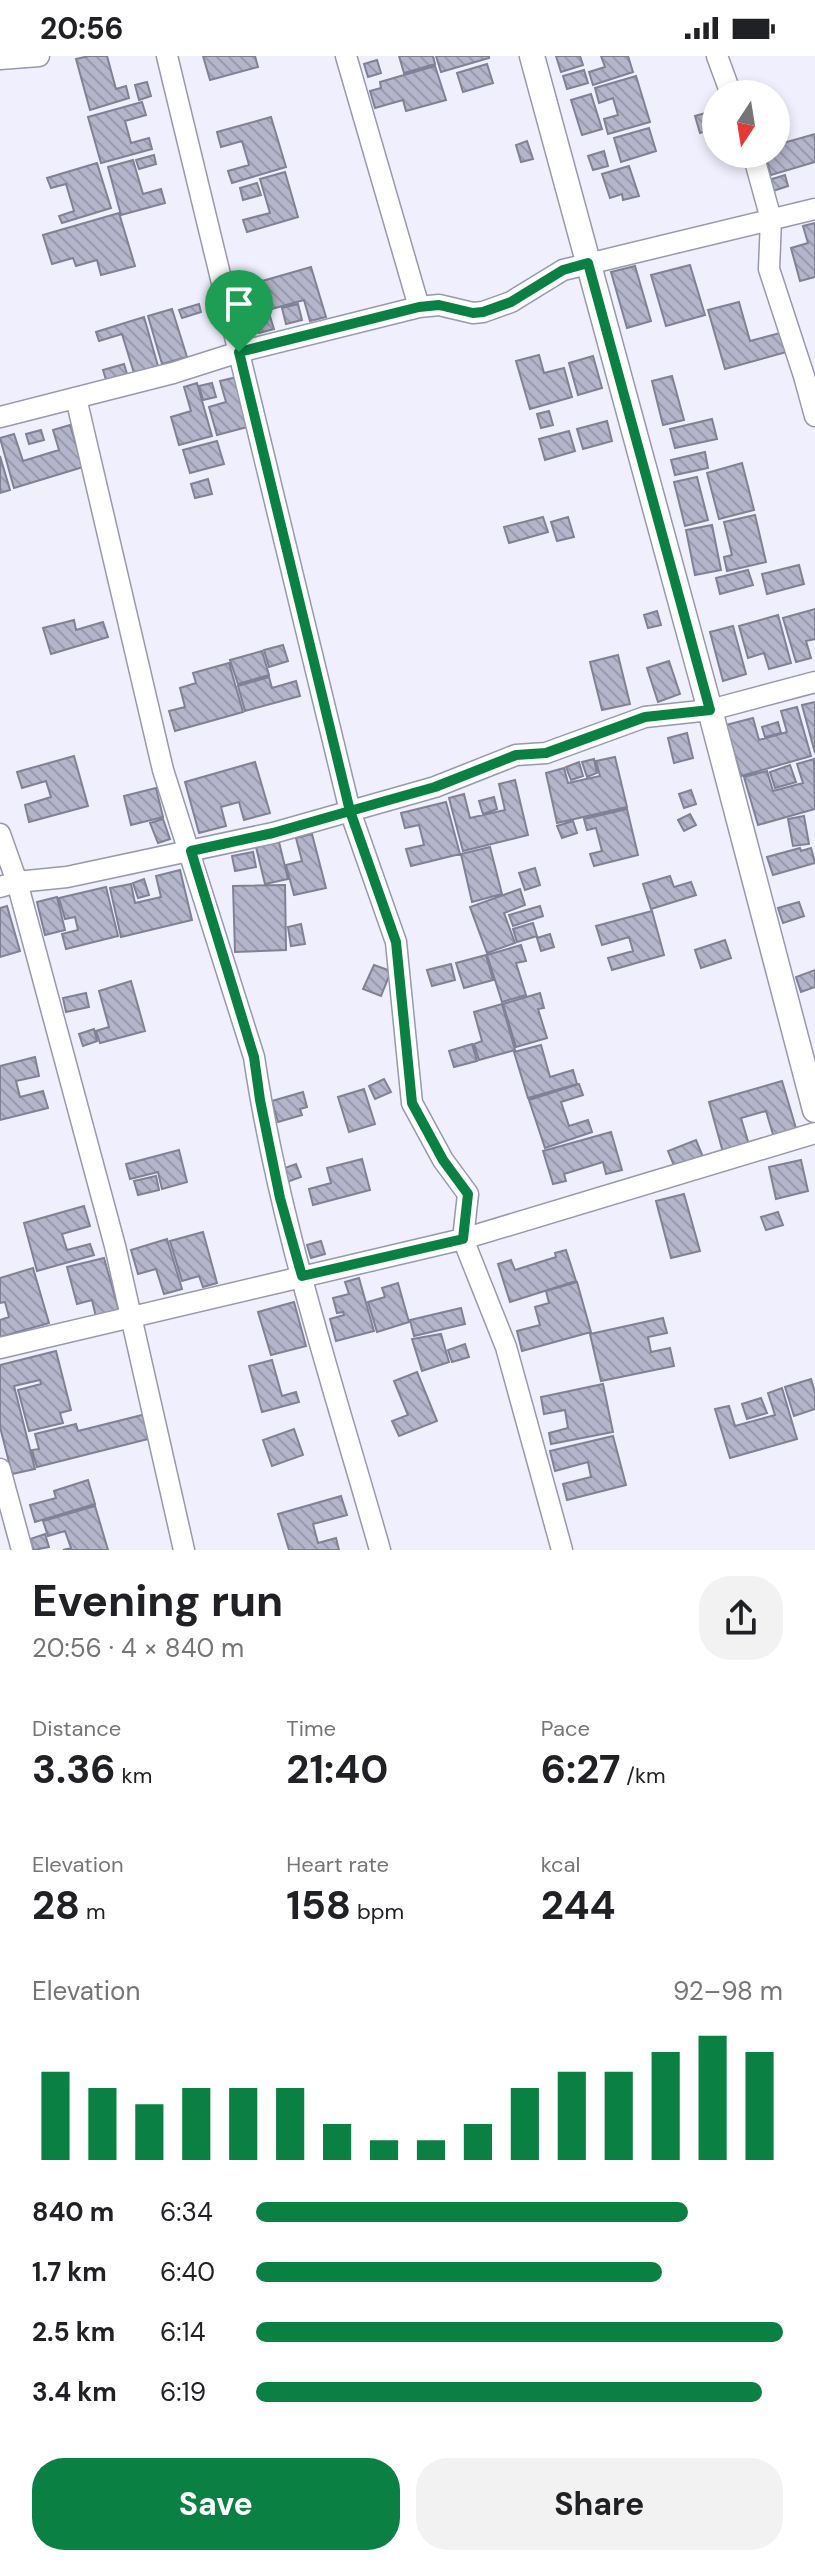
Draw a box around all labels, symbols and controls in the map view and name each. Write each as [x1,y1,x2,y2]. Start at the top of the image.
text: 20:56 [40,9,124,48]
north arrow [702,80,790,168]
map controls [702,80,790,168]
pin [205,270,273,352]
icon: arrive [217,282,261,326]
text: Evening run [32,1572,283,1630]
button: share [699,1576,783,1660]
text: 20:56 · 4 × 840 m [32,1631,244,1665]
text: Distance [32,1714,121,1743]
text: Time [286,1714,336,1743]
text: Pace [541,1714,590,1743]
text: 3.36 [32,1743,116,1795]
text: 21:40 [286,1743,388,1795]
text: 6:27 [541,1743,620,1795]
text: km [116,1761,152,1790]
text: /km [620,1761,666,1790]
text: Elevation [32,1850,124,1879]
text: Heart rate [286,1850,389,1879]
text: kcal [541,1850,580,1879]
text: 28 [32,1879,80,1931]
text: 158 [286,1879,351,1931]
text: 244 [541,1879,615,1931]
text: m [80,1897,106,1926]
text: bpm [351,1897,404,1926]
text: Elevation [32,1974,140,2008]
text: 92–98 m [673,1974,783,2008]
text: 840 m [32,2195,114,2229]
text: 6:34 [160,2195,213,2229]
text: 1.7 km [32,2255,107,2289]
text: 6:40 [160,2255,215,2289]
text: 2.5 km [32,2315,115,2349]
text: 6:14 [160,2315,205,2349]
text: 3.4 km [32,2375,117,2409]
text: 6:19 [160,2375,206,2409]
button: Save [32,2458,400,2550]
button: Share [416,2458,783,2550]

